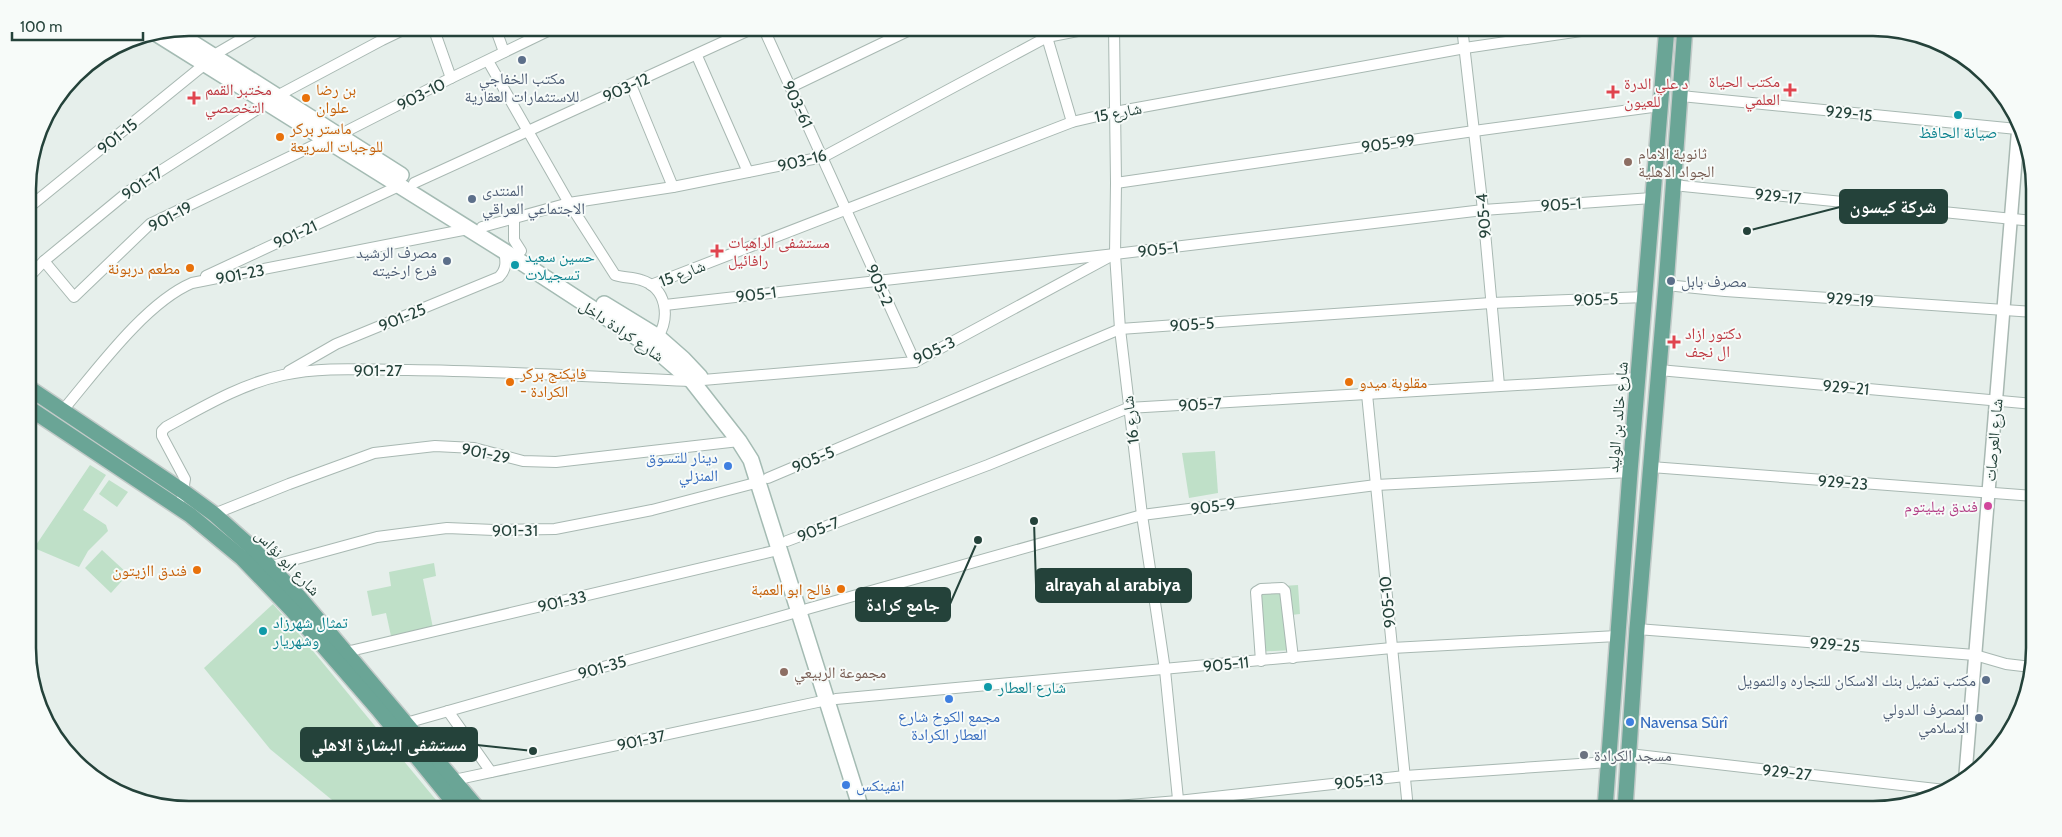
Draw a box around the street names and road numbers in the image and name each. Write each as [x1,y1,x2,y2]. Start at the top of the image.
street label: 903-12 [600,69,652,106]
street label: 903-10 [394,74,449,115]
street label: 903-61 [778,78,817,131]
street label: شارع 15 [1093,99,1144,127]
street label: 929-15 [1825,102,1873,125]
street label: 901-15 [94,115,141,158]
street label: 905-99 [1360,130,1416,157]
street label: 903-16 [776,145,829,176]
street label: 901-17 [118,163,166,204]
street label: 929-17 [1754,185,1802,208]
street label: 905-4 [1472,193,1495,239]
street label: 905-1 [1540,194,1582,215]
street label: 901-19 [145,197,195,236]
street label: 901-21 [271,216,320,253]
street label: 905-1 [1137,238,1179,261]
street label: شارع 15 [656,256,708,292]
street label: 901-23 [214,260,266,288]
street label: 905-2 [862,261,897,309]
street label: 905-1 [735,283,777,306]
street label: 929-19 [1826,288,1874,311]
street label: 905-5 [1574,289,1619,310]
street label: شارع كرادة داخل [575,295,668,366]
street label: 901-25 [376,299,428,335]
street label: 905-5 [1169,313,1215,336]
street label: 905-3 [910,332,958,369]
street label: 901-27 [354,361,402,380]
street label: شارع خالد بن الوليد [1603,361,1633,474]
street label: 929-21 [1822,376,1870,399]
street label: 905-7 [1178,394,1222,415]
street label: شارع 16 [1118,395,1144,445]
street label: شارع العرصات [1980,398,2008,482]
street label: 901-29 [460,439,512,468]
street label: 905-5 [789,442,837,477]
street label: 929-23 [1817,471,1869,494]
street label: 905-9 [1190,494,1236,519]
street label: 905-7 [795,513,842,546]
street label: 901-31 [492,521,538,540]
street label: شارع ابو نؤاس [250,525,324,600]
street label: 905-10 [1375,575,1400,629]
street label: 901-33 [536,587,588,616]
street label: 929-25 [1809,633,1861,656]
street label: 901-35 [576,652,628,683]
street label: 905-11 [1202,653,1250,676]
street label: 901-37 [615,726,667,755]
street label: 929-27 [1761,760,1813,785]
street label: 905-13 [1334,769,1385,794]

